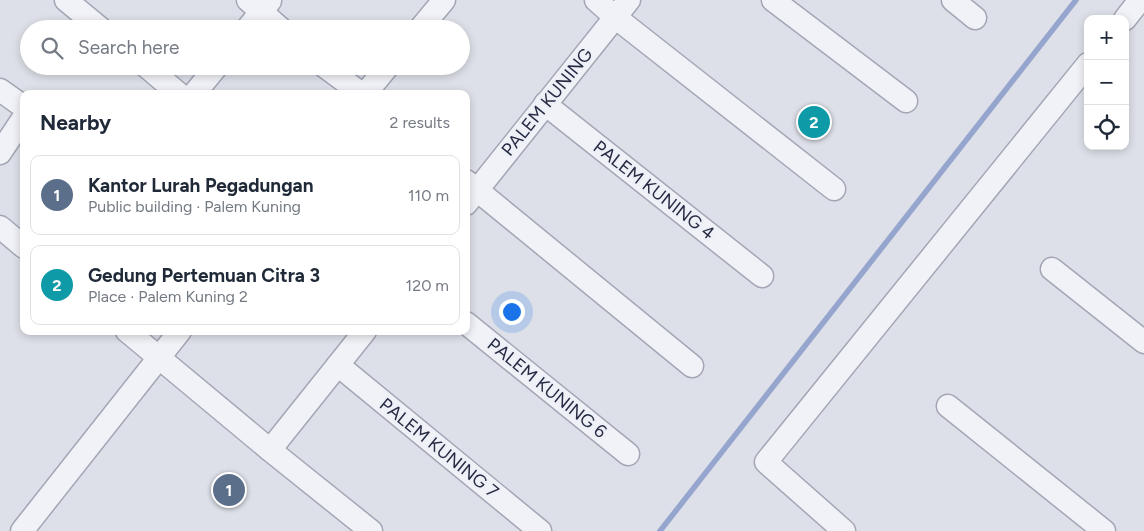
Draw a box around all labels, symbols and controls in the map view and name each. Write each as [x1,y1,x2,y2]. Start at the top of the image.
map controls [1084,15,1129,150]
button: + [1084,15,1129,60]
search box [20,20,470,75]
icon: search [38,34,66,62]
text: Search here [78,36,180,59]
street label: PALEM KUNING [497,43,597,160]
button: − [1084,60,1129,105]
pin: 2 [798,103,830,141]
button: locate [1084,105,1129,150]
text: Nearby [40,110,111,135]
text: 2 results [390,113,450,132]
street label: PALEM KUNING 4 [589,136,719,244]
text: Kantor Lurah Pegadungan [88,174,313,197]
text: 1 [54,186,60,205]
text: 110 m [408,186,449,205]
text: Public building · Palem Kuning [88,197,301,216]
text: Gedung Pertemuan Citra 3 [88,264,320,287]
text: 2 [52,276,62,295]
text: 120 m [406,276,449,295]
text: Place · Palem Kuning 2 [88,287,248,306]
your location [499,299,525,325]
street label: PALEM KUNING 6 [483,333,611,443]
street label: PALEM KUNING 7 [375,393,503,503]
pin: 1 [213,471,245,509]

